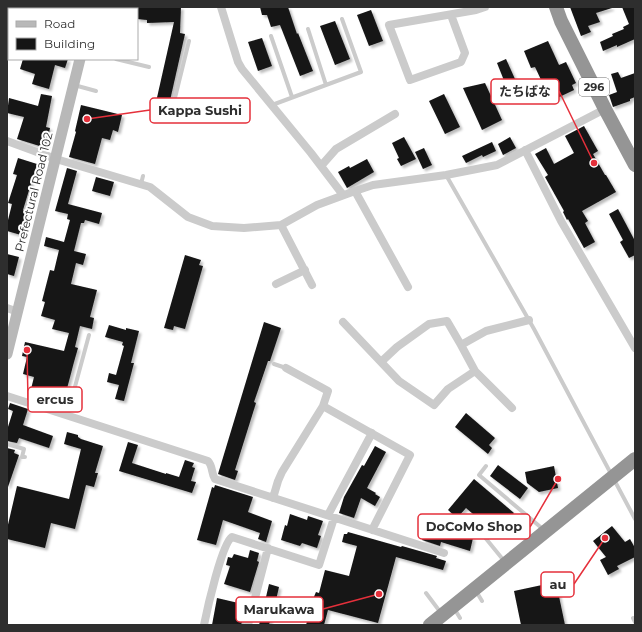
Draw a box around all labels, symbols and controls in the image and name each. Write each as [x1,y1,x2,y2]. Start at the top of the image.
legend [8,8,138,60]
text: Road [44,16,75,31]
text: Building [44,36,95,51]
road number: 296 [579,78,609,96]
callout: たちばな [491,79,559,104]
text: たちばな [499,83,551,99]
callout: Kappa Sushi [150,98,250,123]
text: Kappa Sushi [158,102,242,118]
street label: Prefectural Road 102 [11,130,56,253]
callout: ercus [28,387,82,412]
text: ercus [36,391,74,407]
callout: DoCoMo Shop [418,514,530,539]
text: DoCoMo Shop [426,518,522,534]
callout: au [541,572,574,597]
text: au [550,576,566,592]
callout: Marukawa [236,597,323,622]
text: Marukawa [243,601,315,617]

